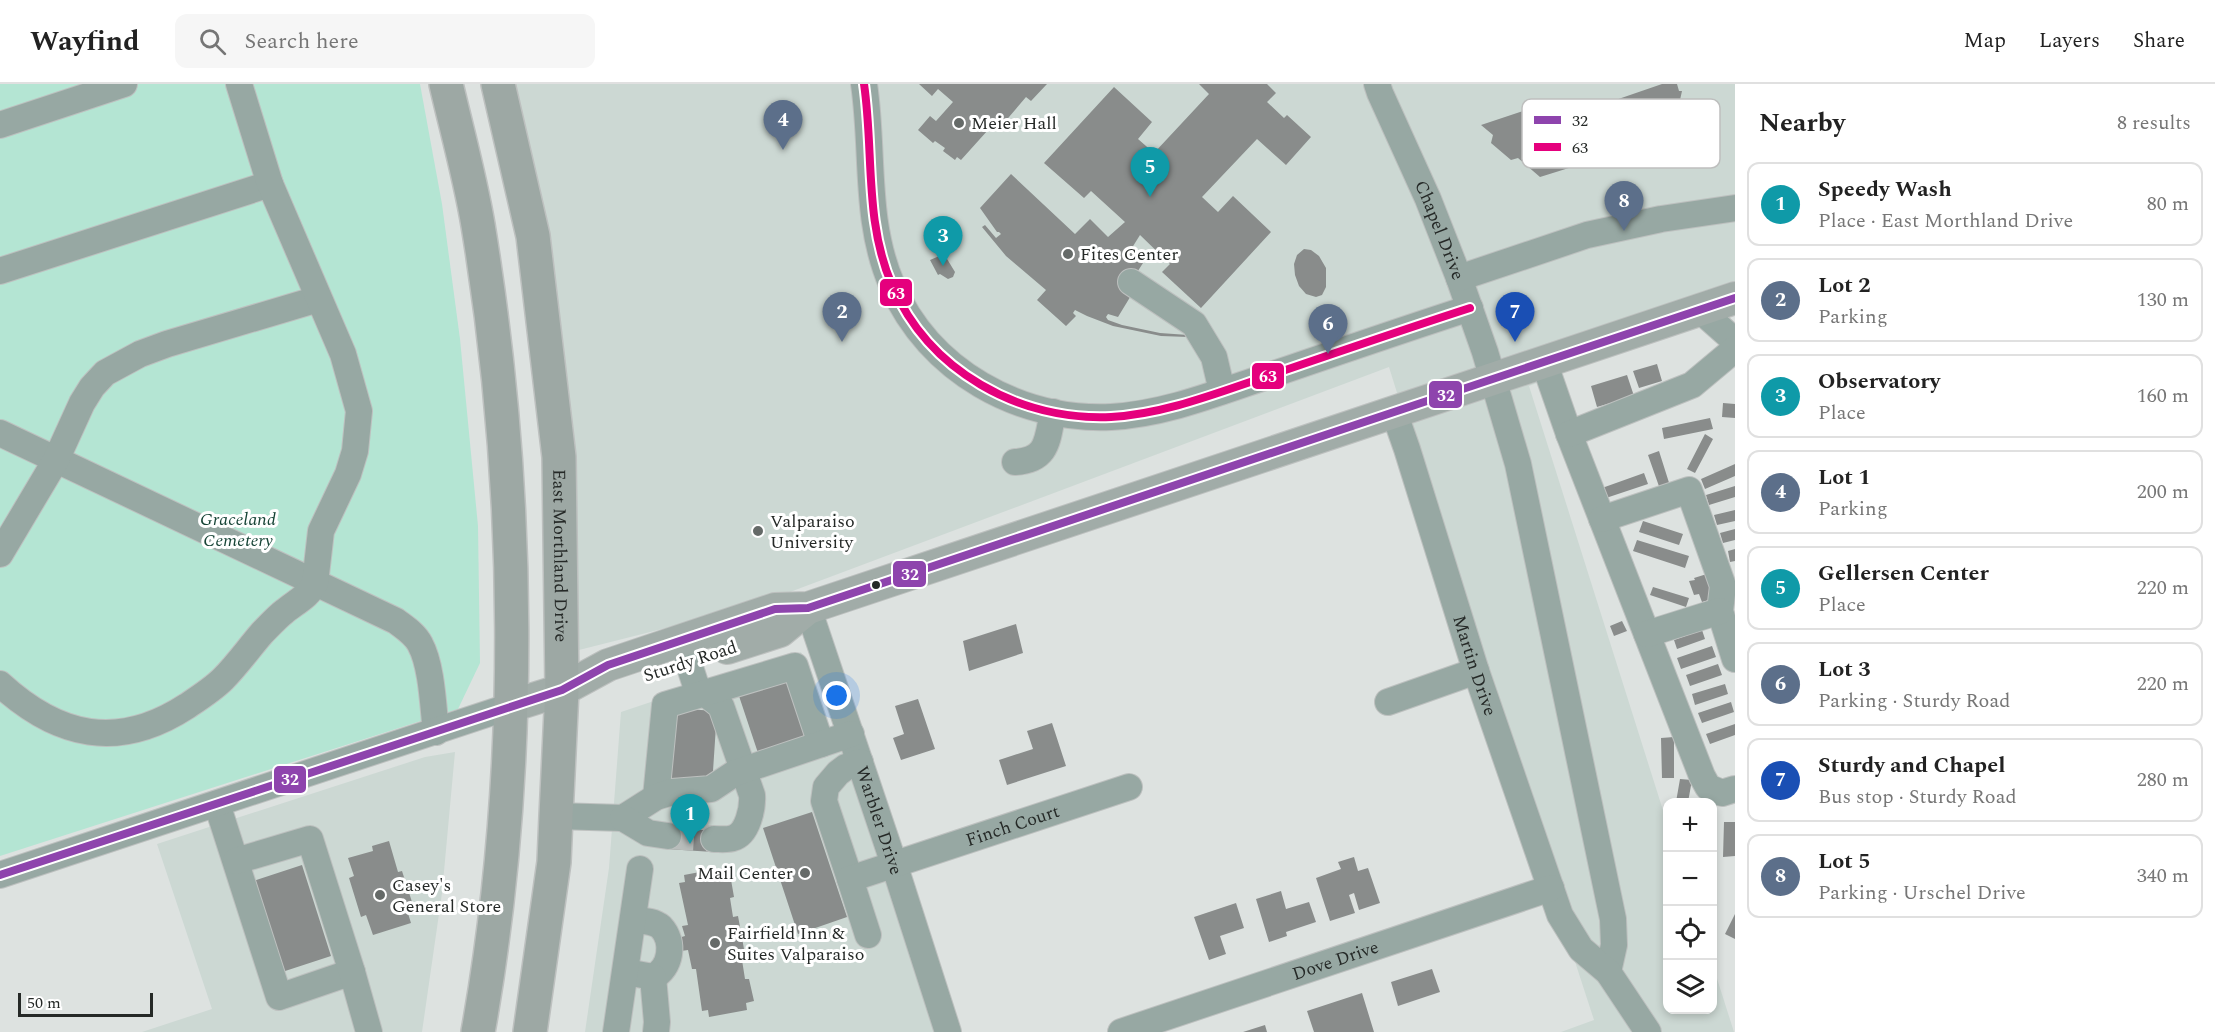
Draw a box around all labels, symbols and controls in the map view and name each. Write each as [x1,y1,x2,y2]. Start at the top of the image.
search box [175,14,595,68]
text: Wayfind [30,20,139,63]
icon: search [196,25,229,58]
text: Search here [244,25,359,58]
text: Map [1964,25,2006,57]
text: Layers [2039,25,2100,57]
text: Share [2133,25,2185,57]
legend [1522,99,1720,168]
pin: 4 [764,100,802,150]
text: Nearby [1759,103,1845,143]
text: 8 results [2117,108,2191,138]
text: 32 [1572,109,1588,133]
place label: Meier Hall [971,110,1057,137]
marker: Meier Hall [952,116,966,130]
text: 63 [1572,136,1588,160]
pin: 5 [1130,147,1170,197]
text: Speedy Wash [1818,173,1952,206]
street label: Chapel Drive [1407,176,1471,284]
pin: 8 [1604,182,1644,231]
text: 1 [1775,189,1786,219]
text: 80 m [2147,189,2189,219]
text: Place · East Morthland Drive [1818,206,2073,236]
pin: 3 [924,216,962,266]
place label: Fites Center [1080,241,1178,268]
marker: Fites Center [1061,247,1075,261]
text: Lot 2 [1818,269,1871,302]
line badge: 63 [879,278,913,307]
text: 63 [887,282,905,306]
text: 2 [1775,285,1786,315]
text: 130 m [2137,285,2189,315]
pin: 2 [822,292,862,342]
pin: 7 [1496,292,1534,342]
text: Parking [1818,302,1888,332]
pin: 6 [1308,304,1348,354]
line badge: 63 [1251,362,1285,390]
text: 63 [1259,365,1277,389]
text: Observatory [1818,365,1940,398]
line badge: 32 [1428,380,1463,409]
text: 3 [1775,381,1786,411]
text: 160 m [2137,381,2189,411]
text: 32 [1437,384,1455,408]
text: Place [1818,398,1866,428]
text: Lot 1 [1818,461,1871,494]
street label: East Morthland Drive [545,469,574,642]
text: 4 [1775,477,1786,507]
text: 200 m [2137,477,2189,507]
text: Parking [1818,494,1888,524]
park label: Graceland Cemetery [200,506,276,554]
place label: Valparaiso University [770,508,855,556]
marker: Valparaiso University [751,524,765,538]
text: Gellersen Center [1818,557,1989,590]
line badge: 32 [892,560,927,588]
text: 32 [901,563,919,587]
text: 5 [1775,573,1786,603]
text: 220 m [2137,573,2189,603]
unlabelled marker [870,579,882,591]
text: Place [1818,590,1866,620]
street label: Martin Drive [1445,612,1503,720]
street label: Sturdy Road [640,634,741,689]
text: Lot 3 [1818,653,1871,686]
text: 6 [1775,669,1786,699]
text: 220 m [2137,669,2189,699]
your location [822,681,851,710]
text: Parking · Sturdy Road [1818,686,2010,716]
text: Sturdy and Chapel [1818,749,2005,782]
street label: Warbler Drive [848,763,910,878]
line badge: 32 [273,765,307,794]
text: 7 [1775,765,1786,795]
text: 280 m [2137,765,2189,795]
text: 32 [281,768,299,792]
text: Bus stop · Sturdy Road [1818,782,2017,812]
pin: 1 [670,794,710,844]
street label: Finch Court [962,798,1063,854]
map controls [1663,798,1717,1014]
button: + [1663,798,1717,852]
text: Lot 5 [1818,845,1871,878]
button: − [1663,852,1717,906]
place label: Mail Center [697,860,793,887]
text: 8 [1775,861,1786,891]
text: 340 m [2137,861,2189,891]
marker: Mail Center [798,866,812,880]
place label: Casey's General Store [392,872,501,920]
text: Parking · Urschel Drive [1818,878,2026,908]
marker: Casey's General Store [373,888,387,902]
button: locate [1663,906,1717,960]
place label: Fairfield Inn & Suites Valparaiso [727,920,864,968]
street label: Dove Drive [1289,934,1382,988]
marker: Fairfield Inn & Suites Valparaiso [708,936,722,950]
button: layers [1663,960,1717,1014]
scale bar [18,990,153,1018]
text: 50 m [27,991,61,1015]

